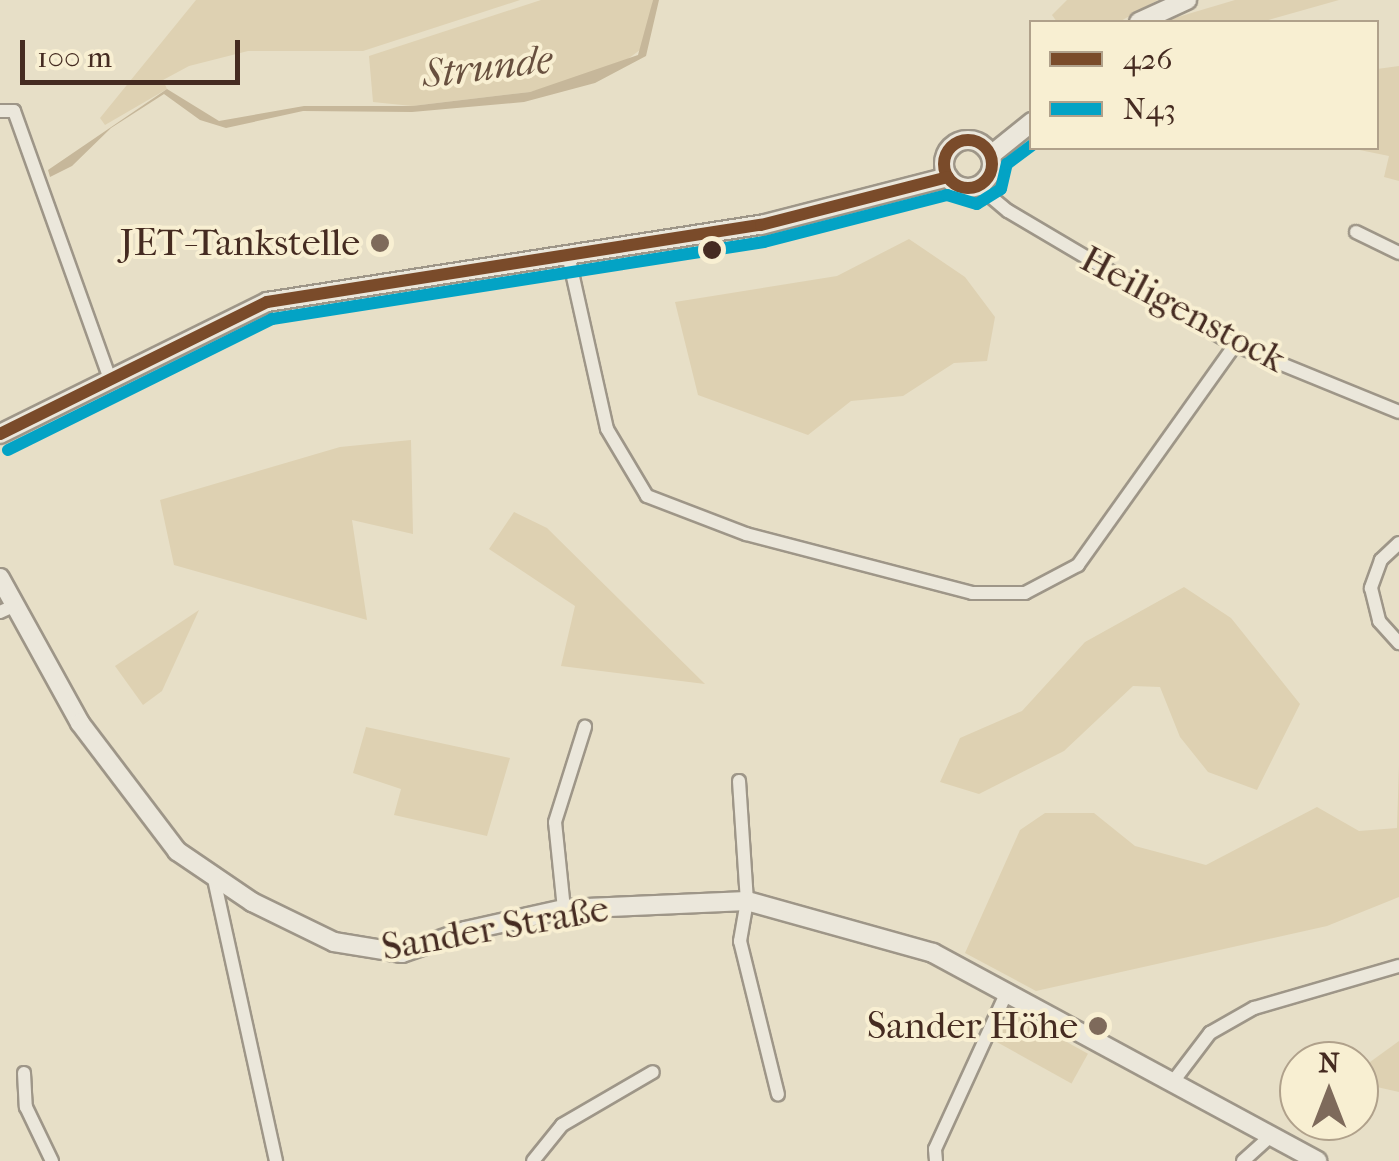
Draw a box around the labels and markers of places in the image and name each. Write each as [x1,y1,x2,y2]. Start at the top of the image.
place label: JET-Tankstelle [120,220,360,266]
marker: JET-Tankstelle [369,232,391,254]
unlabelled marker [702,240,722,260]
place label: Sander Höhe [867,1003,1078,1049]
marker: Sander Höhe [1087,1015,1109,1037]

